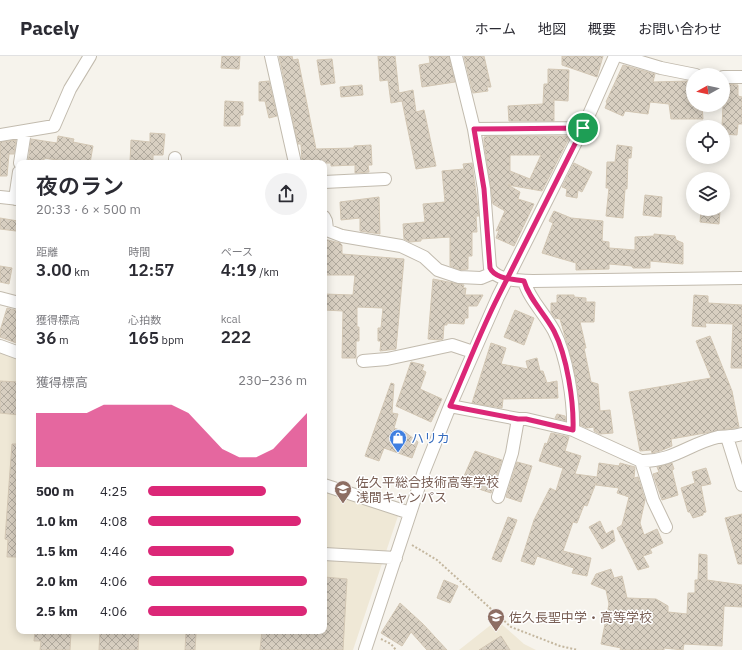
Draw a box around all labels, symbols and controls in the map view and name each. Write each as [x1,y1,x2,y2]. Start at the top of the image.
text: Pacely [20,16,79,40]
text: ホーム [474,20,516,38]
text: 地図 [538,20,566,38]
text: 概要 [588,20,616,38]
text: お問い合わせ [638,20,722,38]
north arrow [686,68,730,112]
map controls [686,68,730,216]
pin [566,111,600,145]
icon: arrive [572,117,594,139]
button: locate [686,120,730,164]
text: 夜のラン [36,171,124,200]
button: layers [686,172,730,216]
button: share [265,173,307,215]
text: 20:33 · 6 × 500 m [36,201,141,218]
text: 距離 [36,245,58,259]
text: 時間 [128,245,150,259]
text: ペース [221,245,253,259]
text: 3.00 [36,259,72,281]
text: 12:57 [128,259,175,281]
text: 4:19 [221,259,257,281]
text: km [72,265,90,279]
text: /km [257,265,279,279]
text: kcal [221,312,241,326]
text: 獲得標高 [36,313,80,327]
text: 心拍数 [128,313,161,327]
text: 222 [221,326,251,348]
text: 36 [36,327,56,349]
text: 165 [128,327,159,349]
text: m [56,333,69,347]
text: bpm [159,333,184,347]
text: 230–236 m [238,372,307,389]
text: 獲得標高 [36,374,88,391]
shop icon: ハリカ [388,428,408,453]
place label: ハリカ [411,430,450,447]
place label: 佐久平総合技術高等学校 浅間キャンパス [356,474,499,506]
school or university icon: 佐久平総合技術高等学校 浅間キャンパス [333,479,353,504]
text: 500 m [36,483,74,500]
text: 4:25 [100,483,127,500]
text: 1.0 km [36,513,78,530]
text: 4:08 [100,513,127,530]
text: 1.5 km [36,543,78,560]
text: 4:46 [100,543,127,560]
text: 2.0 km [36,573,78,590]
text: 4:06 [100,573,127,590]
text: 2.5 km [36,603,78,620]
text: 4:06 [100,603,127,620]
school or university icon: 佐久長聖中学・高等学校 [486,607,506,632]
place label: 佐久長聖中学・高等学校 [509,609,652,626]

